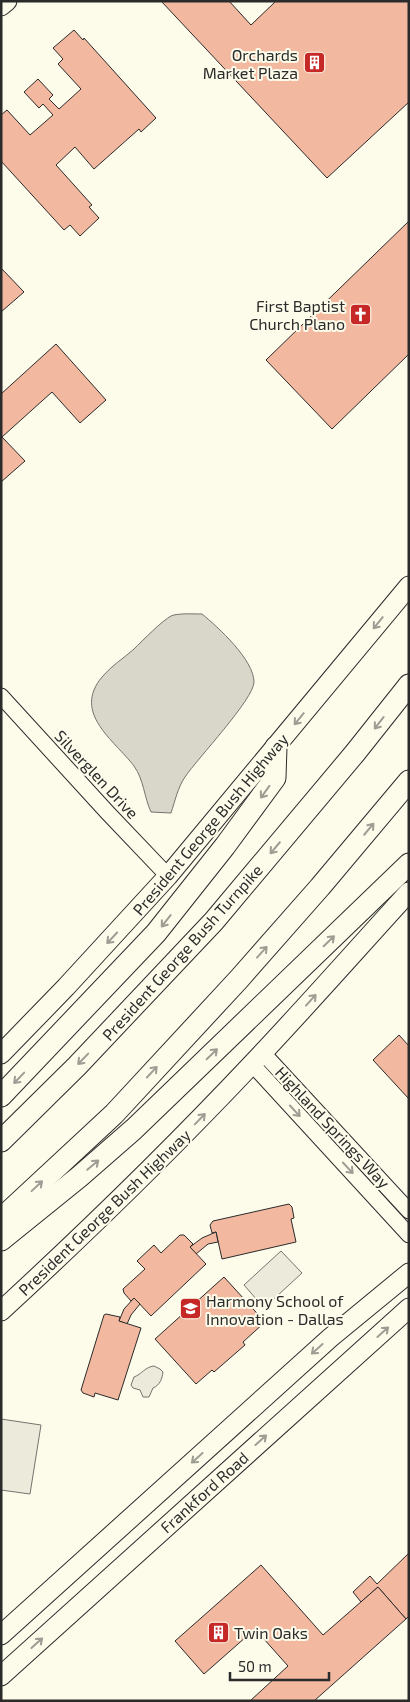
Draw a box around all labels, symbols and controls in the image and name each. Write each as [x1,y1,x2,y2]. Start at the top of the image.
place label: Orchards Market Plaza [203,45,298,82]
building icon: Orchards Market Plaza [302,51,326,75]
place label: First Baptist Church Plano [249,296,345,333]
church icon: First Baptist Church Plano [349,302,373,326]
one-way arrow [372,616,383,629]
one-way arrow [294,712,305,725]
one-way arrow [373,716,384,729]
street label: Silverglen Drive [51,726,143,822]
street label: President George Bush Highway [128,729,292,919]
one-way arrow [260,785,270,799]
one-way arrow [363,823,375,836]
one-way arrow [270,841,281,854]
street label: President George Bush Turnpike [98,860,266,1044]
one-way arrow [160,914,171,927]
one-way arrow [106,931,118,944]
one-way arrow [323,935,335,947]
one-way arrow [257,946,268,959]
one-way arrow [305,994,317,1007]
one-way arrow [206,1048,219,1060]
one-way arrow [77,1053,89,1065]
street label: Highland Springs Way [272,1062,395,1192]
one-way arrow [147,1065,158,1078]
one-way arrow [13,1072,25,1084]
one-way arrow [289,1104,301,1117]
one-way arrow [194,1112,206,1125]
street label: President George Bush Highway [14,1124,194,1299]
one-way arrow [87,1159,100,1170]
one-way arrow [342,1162,354,1175]
one-way arrow [30,1180,43,1192]
place label: Harmony School of Innovation - Dallas [206,1291,344,1328]
school or university icon: Harmony School of Innovation - Dallas [178,1297,202,1321]
one-way arrow [376,1326,389,1338]
one-way arrow [311,1343,324,1355]
one-way arrow [255,1434,268,1446]
street label: Frankford Road [156,1448,252,1536]
one-way arrow [190,1452,203,1464]
building icon: Twin Oaks [206,1620,230,1644]
place label: Twin Oaks [234,1623,308,1642]
one-way arrow [31,1637,44,1649]
scale bar [230,1650,329,1682]
text: 50 m [238,1657,272,1675]

